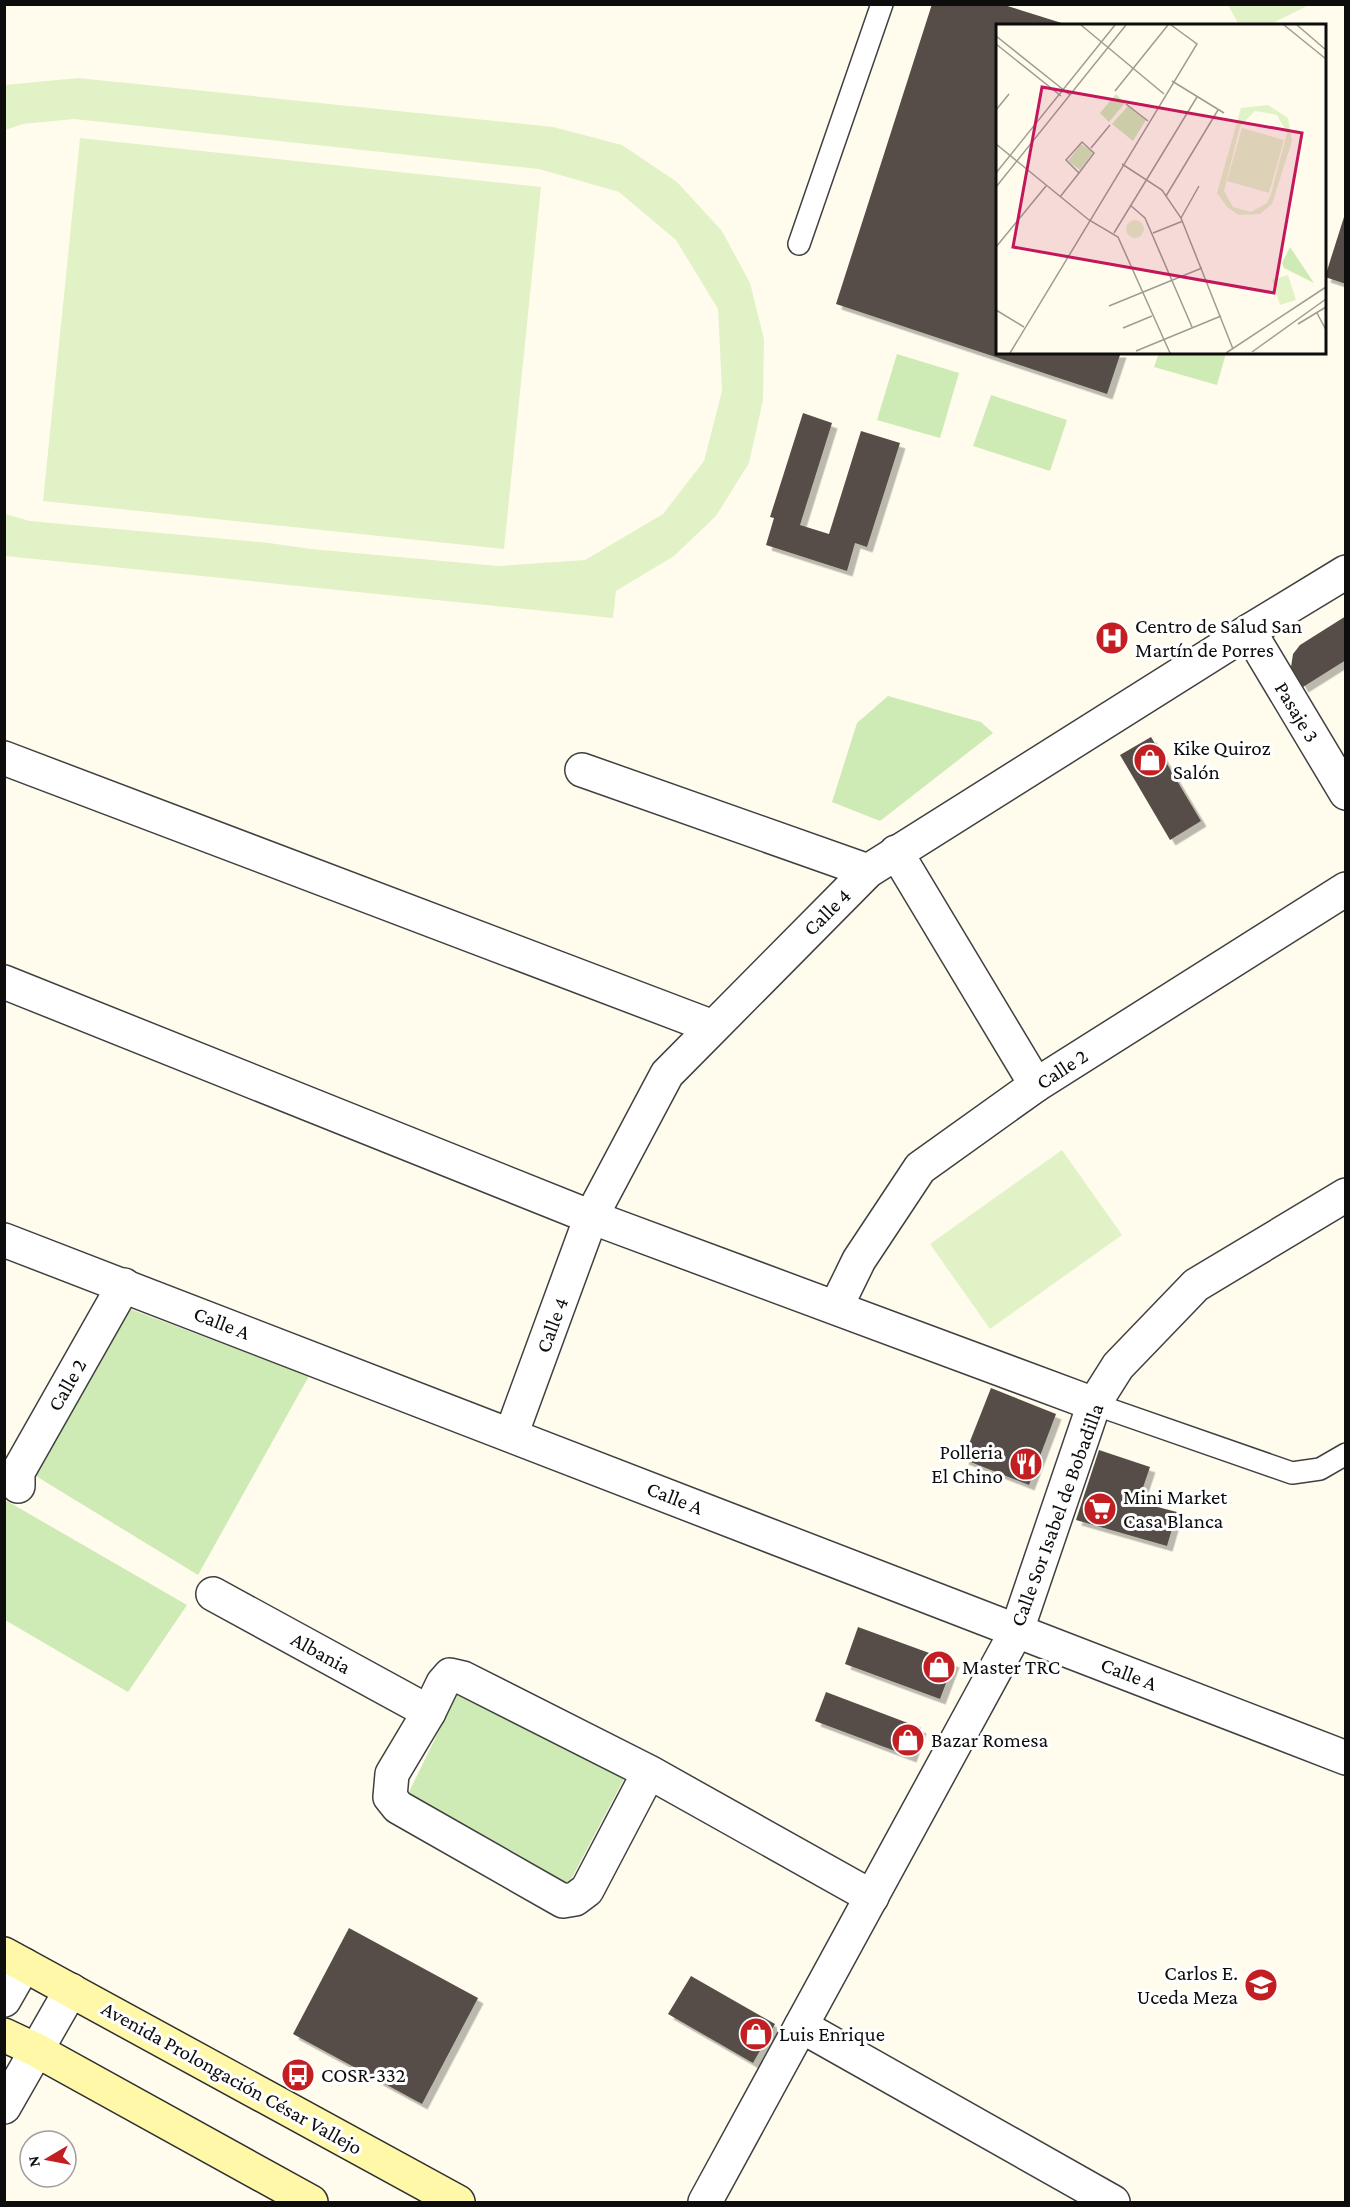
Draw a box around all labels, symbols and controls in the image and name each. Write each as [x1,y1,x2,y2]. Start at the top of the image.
inset map [996,24,1326,354]
place label: Centro de Salud San Martín de Porres [1135,614,1302,662]
hospital icon: Centro de Salud San Martín de Porres [1094,620,1130,656]
street label: Pasaje 3 [1270,677,1324,747]
place label: Kike Quiroz Salón [1173,736,1271,784]
shop icon: Kike Quiroz Salón [1132,742,1168,778]
street label: Calle 4 [798,883,856,941]
street label: Calle 2 [1032,1044,1092,1094]
street label: Calle 4 [531,1294,573,1356]
street label: Calle A [191,1301,253,1345]
street label: Calle 2 [43,1355,91,1415]
street label: Calle Sor Isabel de Bobadilla [1005,1400,1109,1630]
place label: Polleria El Chino [931,1440,1003,1488]
restaurant icon: Polleria El Chino [1008,1446,1044,1482]
street label: Calle A [644,1476,706,1520]
place label: Mini Market Casa Blanca [1123,1485,1228,1533]
supermarket icon: Mini Market Casa Blanca [1082,1491,1118,1527]
street label: Albania [287,1627,355,1679]
shop icon: Master TRC [921,1649,957,1685]
street label: Calle A [1098,1652,1160,1696]
place label: Master TRC [962,1655,1060,1679]
shop icon: Bazar Romesa [890,1722,926,1758]
place label: Bazar Romesa [931,1728,1048,1752]
place label: Carlos E. Uceda Meza [1137,1961,1238,2009]
school or university icon: Carlos E. Uceda Meza [1243,1967,1279,2003]
street label: Avenida Prolongación César Vallejo [98,1996,366,2160]
shop icon: Luis Enrique [738,2016,774,2052]
place label: Luis Enrique [779,2022,885,2046]
bus stop icon: COSR-332 [280,2057,316,2093]
place label: COSR-332 [321,2063,406,2087]
north arrow [18,2129,78,2189]
text: N [24,2155,43,2168]

